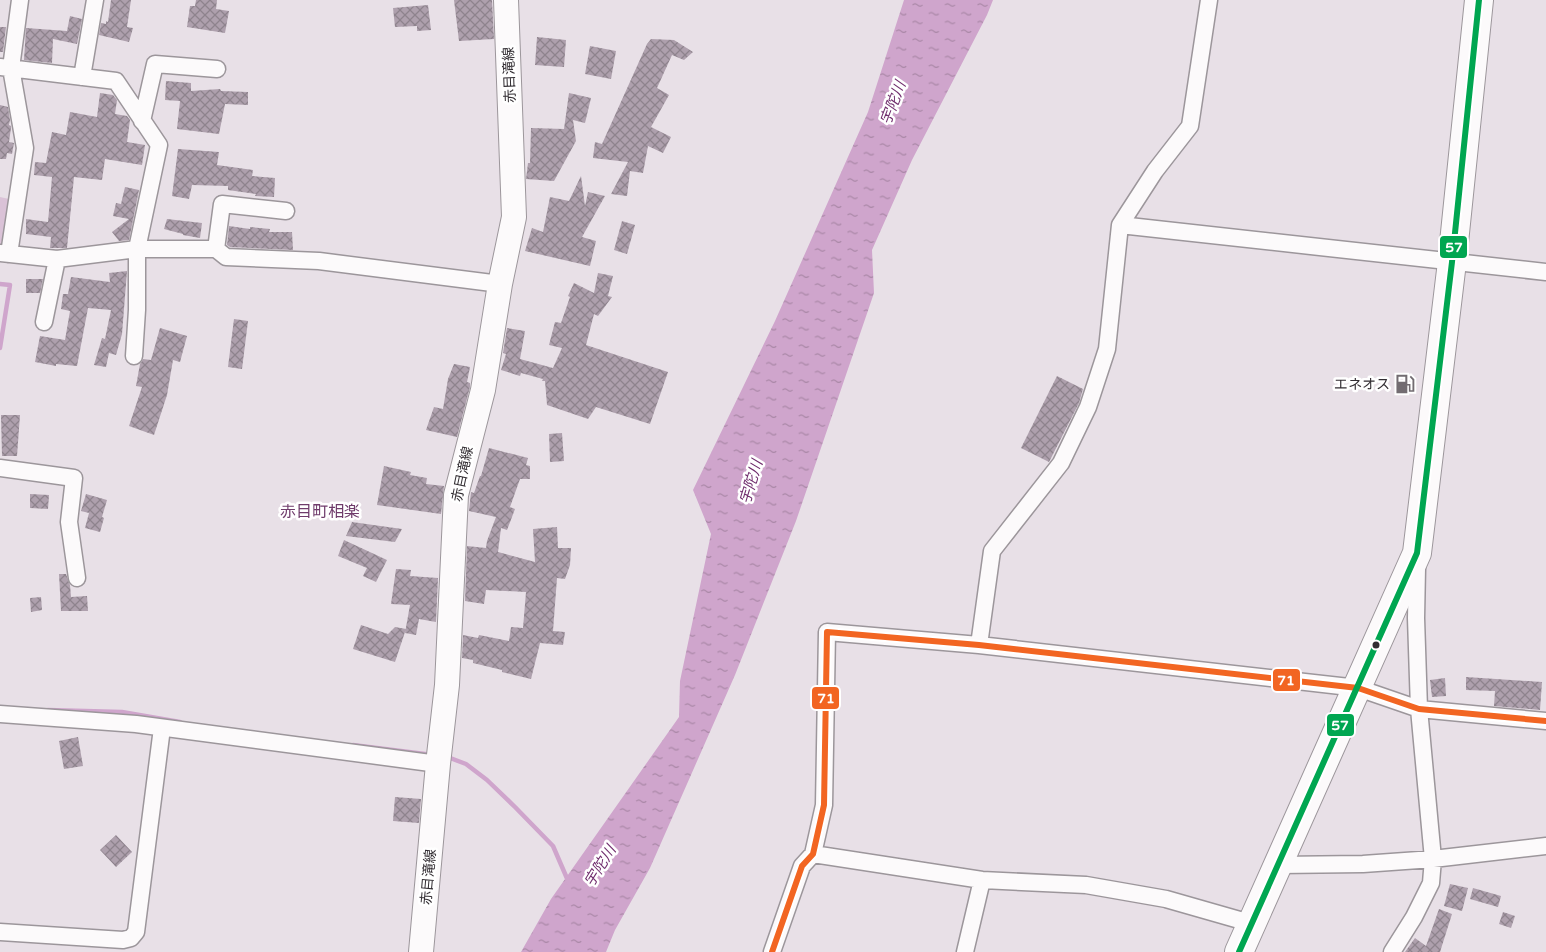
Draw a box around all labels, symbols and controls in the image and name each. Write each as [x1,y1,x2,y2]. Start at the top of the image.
street label: 赤目滝線 [500,47,519,103]
water label: 宇陀川 [877,77,910,127]
line badge: 57 [1439,235,1468,259]
text: 57 [1445,239,1463,256]
fuel station icon: エネオス [1394,373,1416,395]
place label: エネオス [1334,376,1390,393]
street label: 赤目滝線 [448,445,477,503]
water label: 宇陀川 [736,456,767,506]
district label: 赤目町相楽 [280,502,360,522]
unlabelled marker [1371,640,1381,650]
line badge: 71 [1272,668,1301,692]
text: 71 [1277,672,1295,689]
line badge: 71 [811,686,840,710]
text: 71 [817,690,835,707]
line badge: 57 [1326,713,1355,737]
text: 57 [1331,717,1349,734]
water label: 宇陀川 [580,840,621,890]
street label: 赤目滝線 [418,848,439,906]

